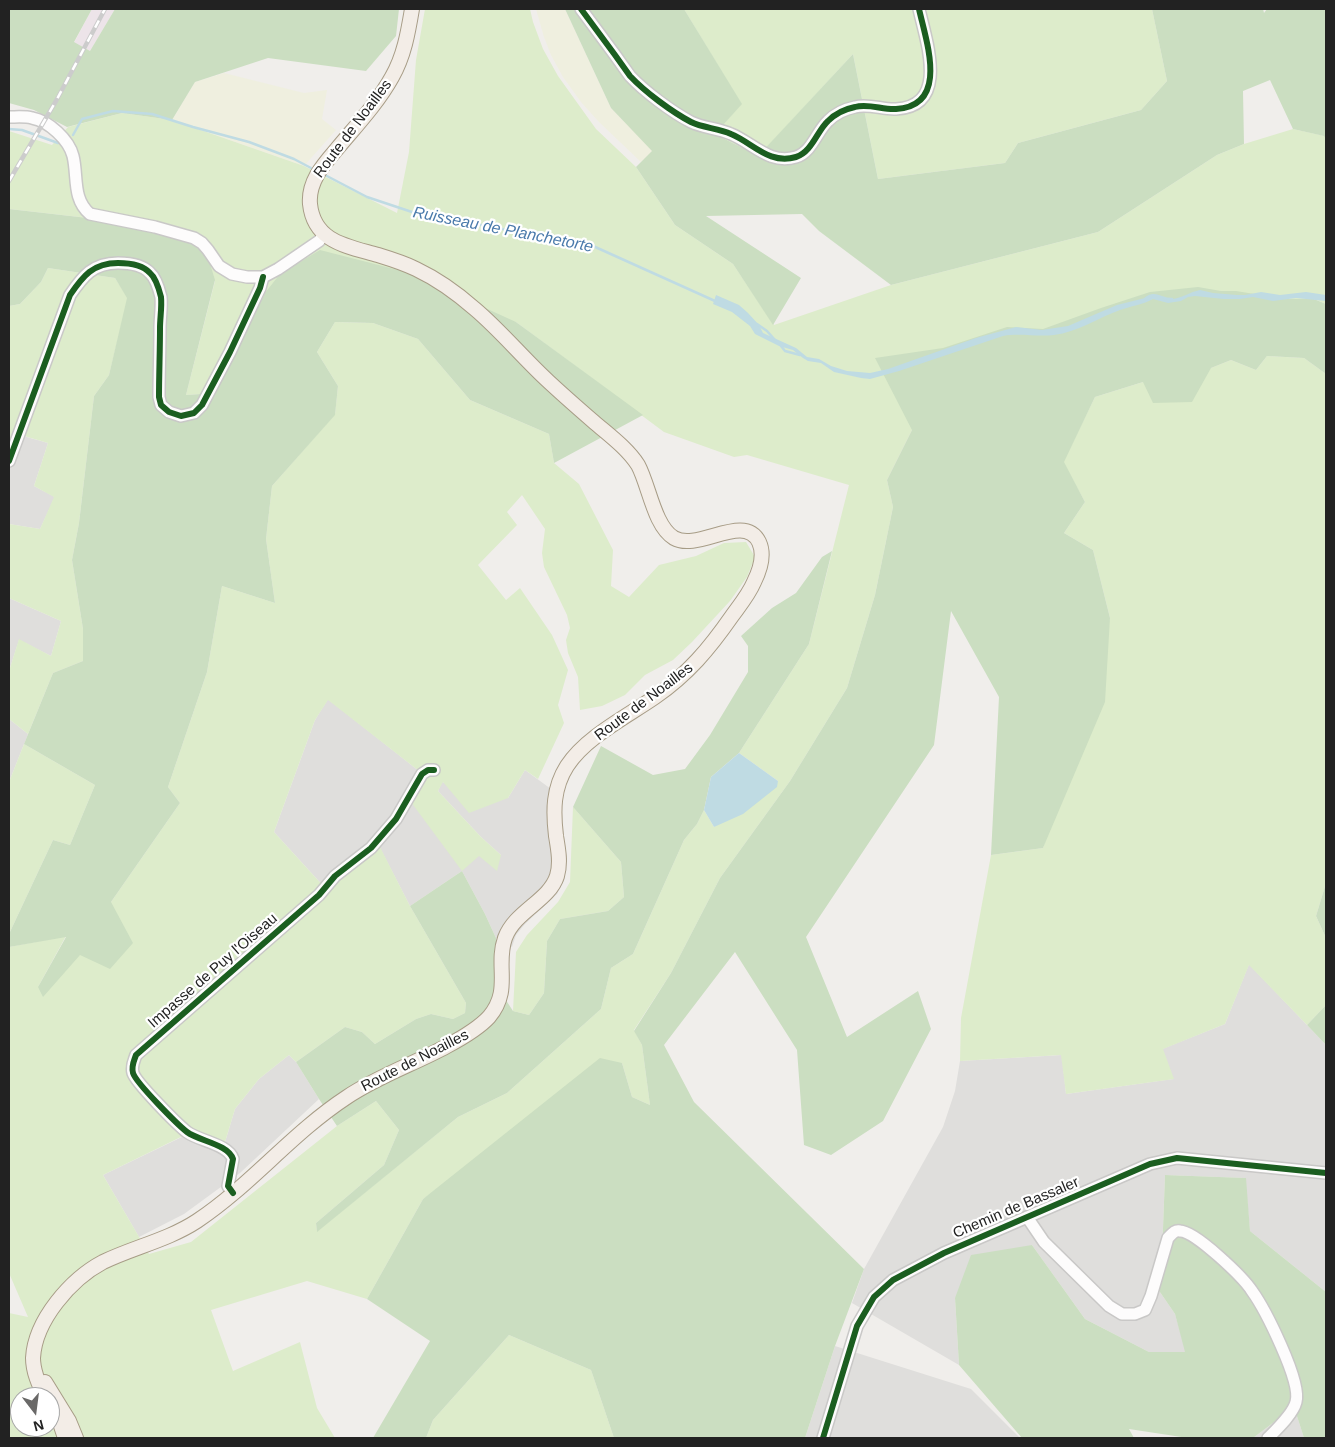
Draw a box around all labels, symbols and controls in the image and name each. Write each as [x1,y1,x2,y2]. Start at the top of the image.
street label: Route de Noailles [310,76,396,182]
water label: Ruisseau de Planchetorte [411,203,595,257]
street label: Route de Noailles [591,659,697,745]
street label: Impasse de Puy l'Oiseau [145,910,281,1032]
street label: Route de Noailles [358,1026,472,1096]
street label: Chemin de Bassaler [950,1173,1082,1243]
north arrow [10,1387,60,1437]
text: N [32,1416,46,1435]

